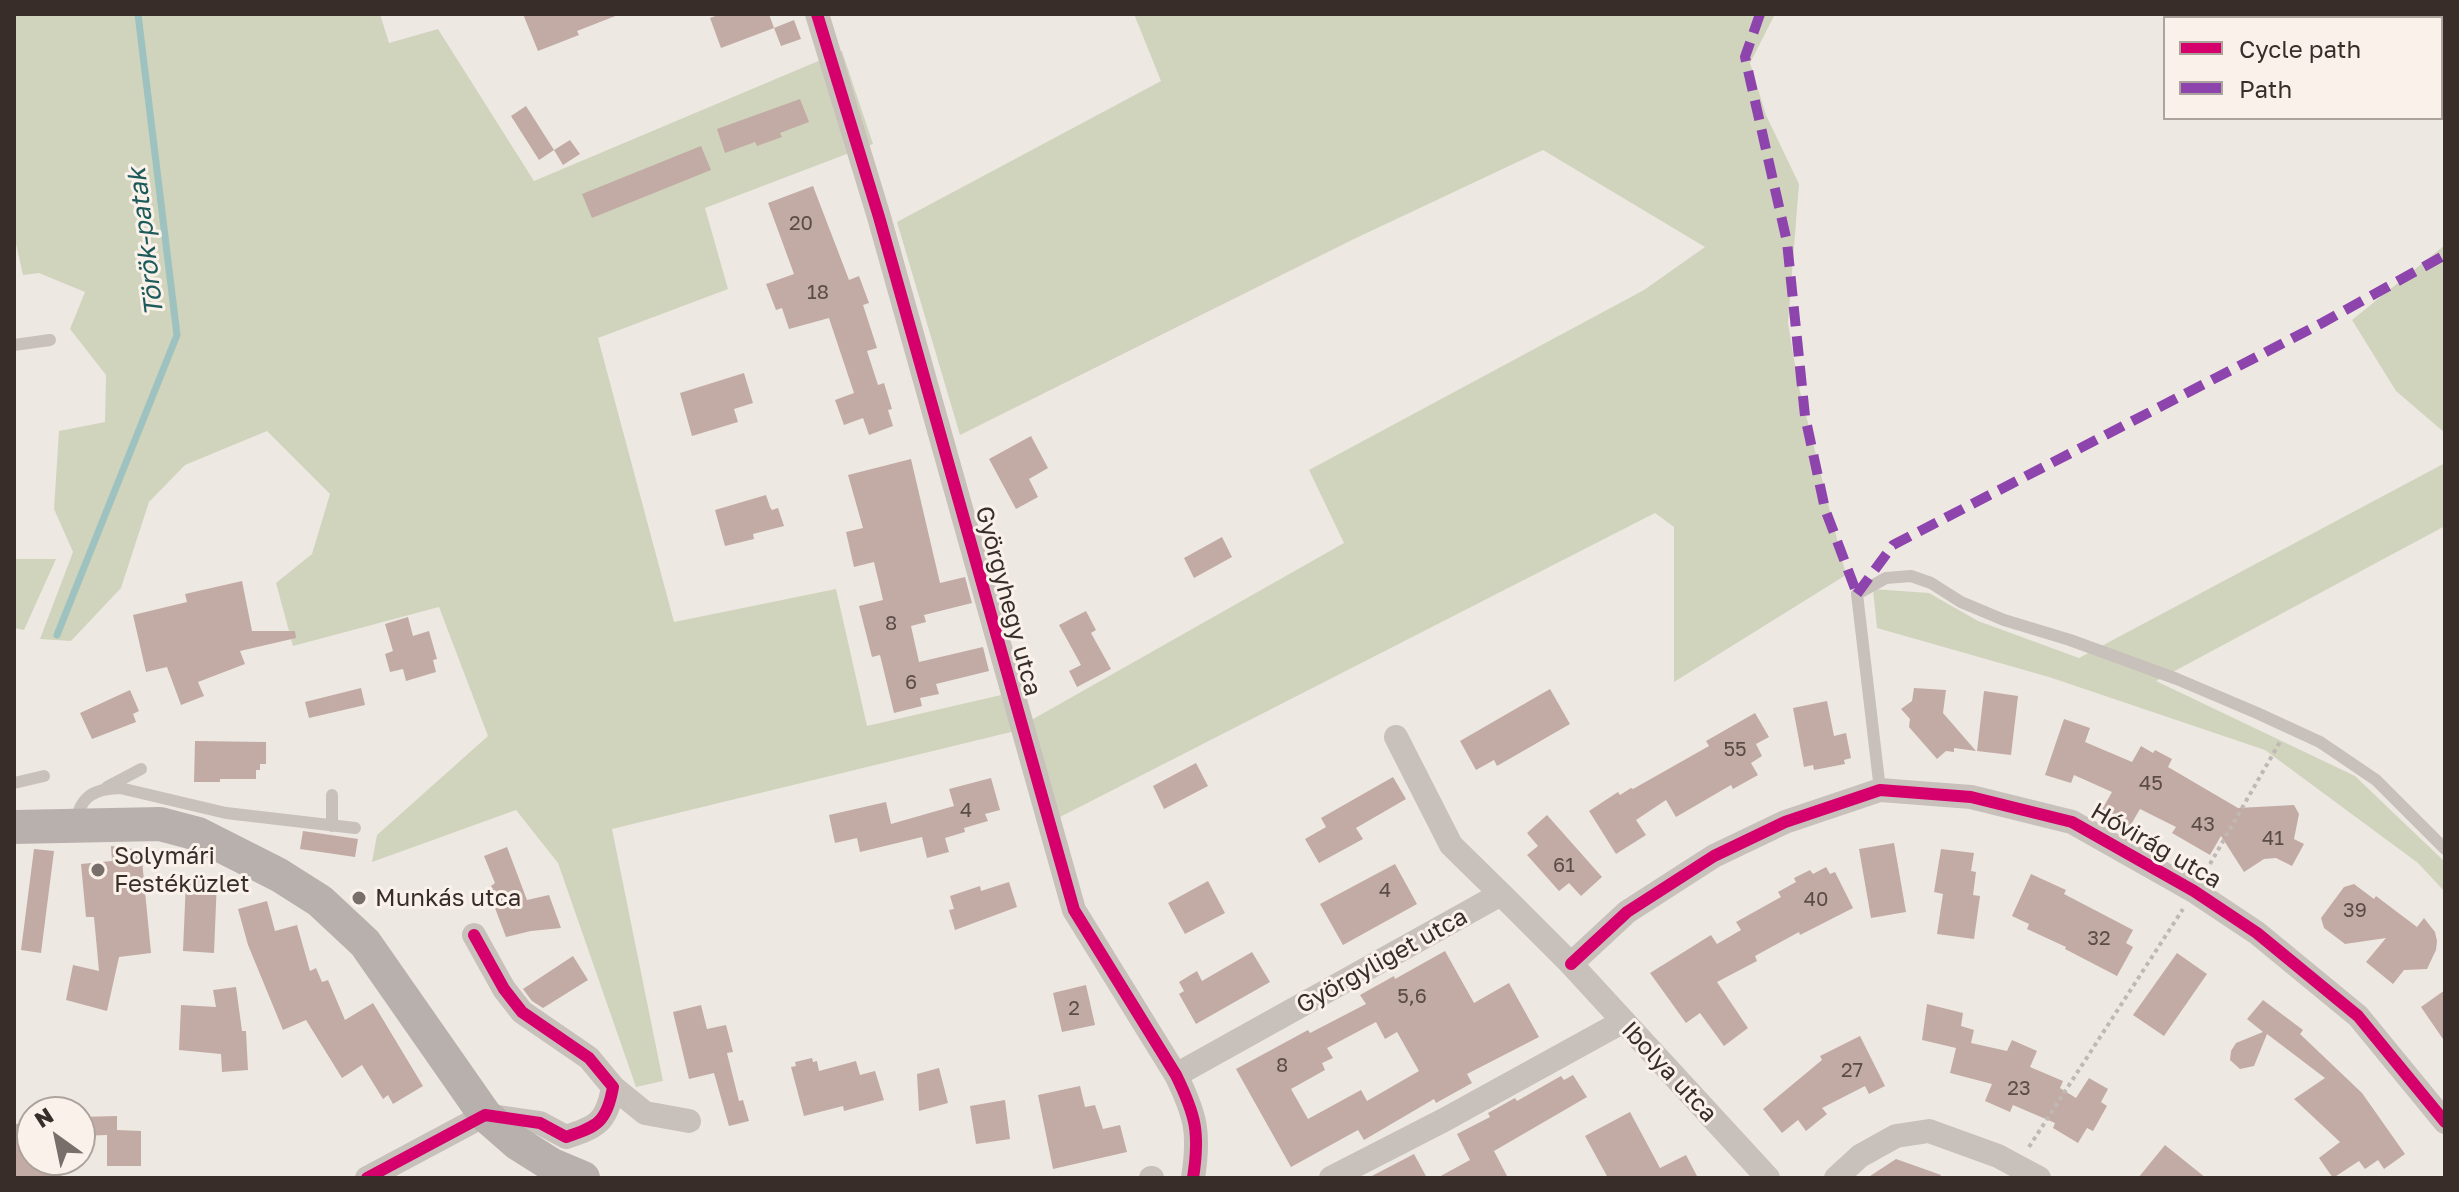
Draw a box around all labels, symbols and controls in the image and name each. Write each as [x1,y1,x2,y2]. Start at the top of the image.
legend [2163,16,2443,120]
text: Cycle path [2239,34,2361,63]
text: Path [2239,74,2292,103]
water label: Török-patak [121,166,171,318]
house number: 20 [789,212,813,236]
house number: 18 [807,281,829,305]
street label: Györgyhegy utca [969,503,1047,699]
house number: 8 [885,612,897,636]
house number: 6 [905,671,917,695]
house number: 55 [1723,738,1747,762]
house number: 45 [2139,772,2163,796]
street label: Hóvirág utca [2085,797,2227,895]
house number: 4 [960,799,972,823]
house number: 43 [2191,813,2215,837]
house number: 41 [2262,827,2284,851]
place label: Solymári Festéküzlet [114,842,249,898]
house number: 61 [1553,854,1575,878]
marker: Solymári Festéküzlet [89,861,107,879]
house number: 4 [1379,879,1391,903]
place label: Munkás utca [375,884,521,912]
house number: 40 [1804,888,1828,912]
marker: Munkás utca [350,889,368,907]
house number: 39 [2343,899,2367,923]
street label: Györgyliget utca [1292,902,1472,1020]
house number: 32 [2087,927,2111,951]
house number: 5,6 [1397,985,1427,1009]
house number: 2 [1068,997,1080,1021]
street label: Ibolya utca [1615,1016,1723,1128]
house number: 8 [1276,1054,1288,1078]
house number: 27 [1841,1059,1863,1083]
house number: 23 [2007,1077,2031,1101]
north arrow [16,1096,96,1176]
text: N [29,1101,58,1133]

